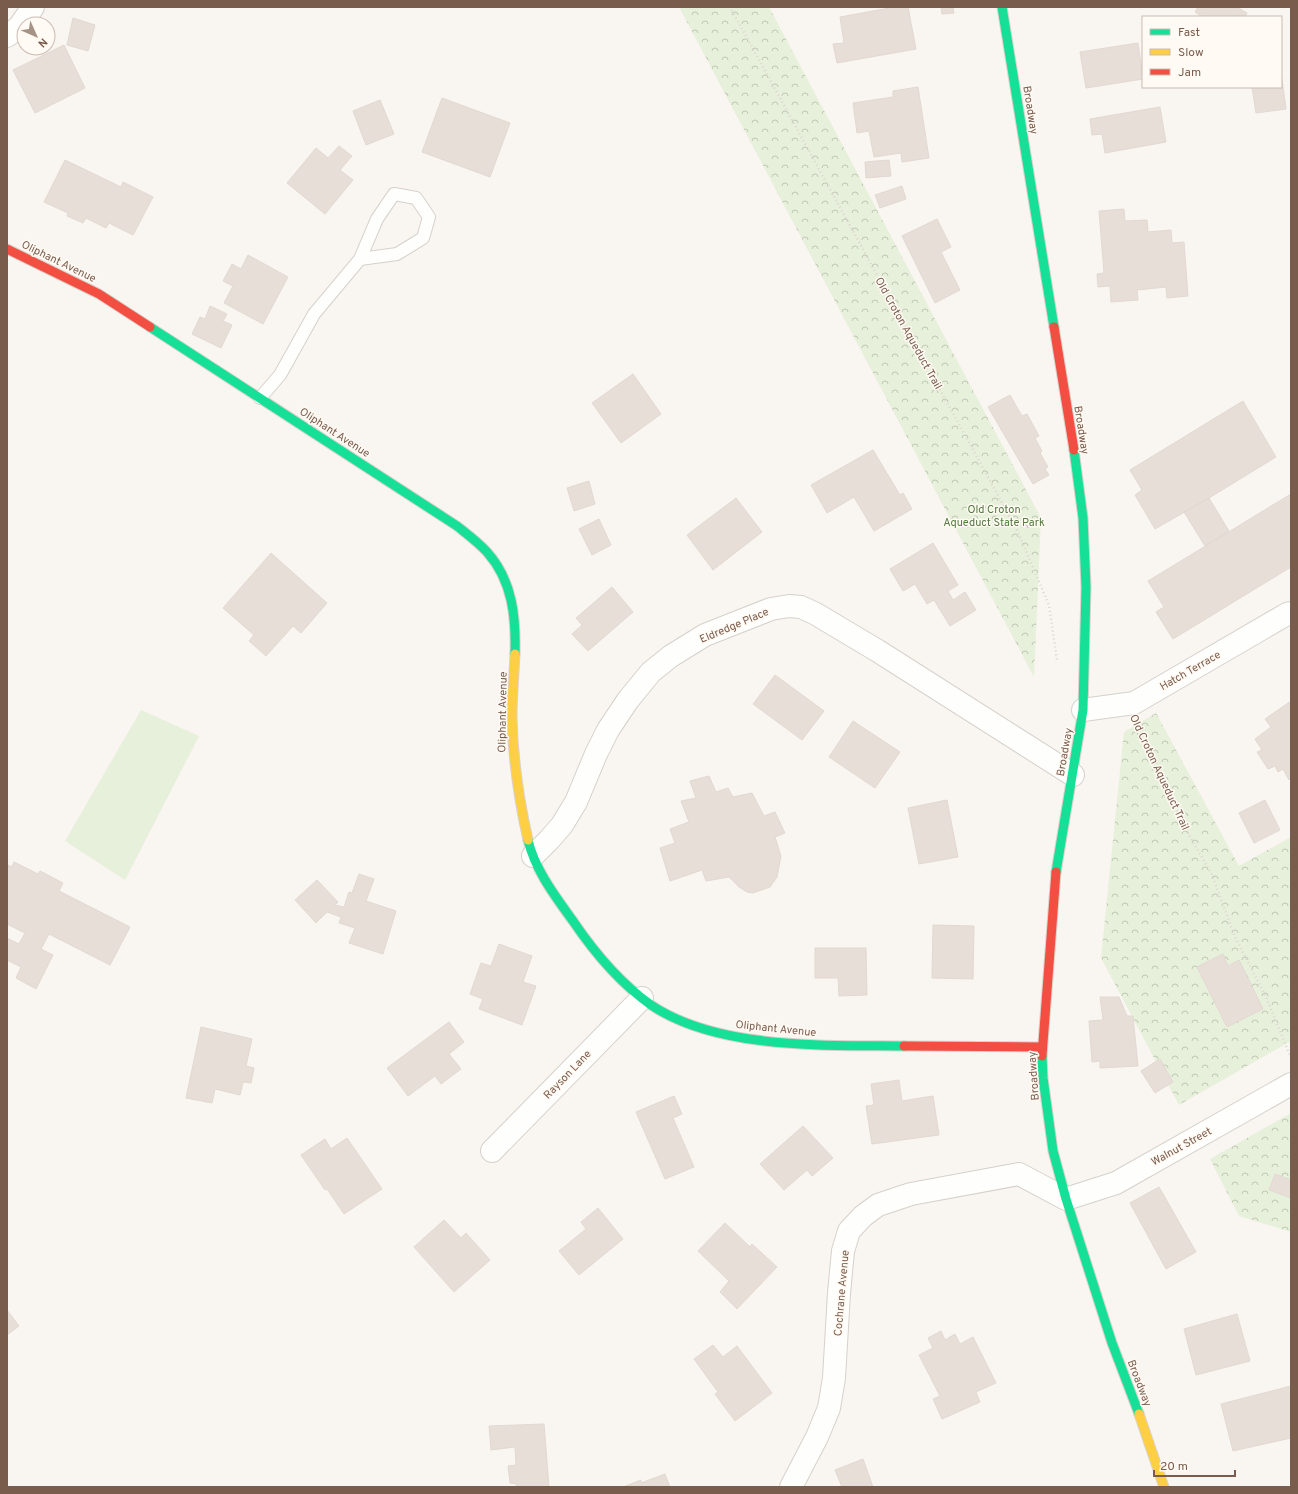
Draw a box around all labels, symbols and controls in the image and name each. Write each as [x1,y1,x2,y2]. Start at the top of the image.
north arrow [16,16,56,56]
legend [1142,16,1282,88]
text: Fast [1178,25,1200,41]
text: N [35,35,50,50]
text: Slow [1178,45,1204,61]
text: Jam [1178,65,1201,81]
street label: Broadway [1019,85,1041,136]
street label: Oliphant Avenue [19,238,98,286]
street label: Old Croton Aqueduct Trail [871,275,945,392]
street label: Oliphant Avenue [297,405,372,461]
street label: Broadway [1070,405,1092,456]
park label: Old Croton Aqueduct State Park [943,503,1045,530]
street label: Eldredge Place [698,605,771,647]
street label: Hatch Terrace [1158,648,1224,694]
street label: Oliphant Avenue [495,671,511,753]
street label: Old Croton Aqueduct Trail [1126,712,1192,833]
street label: Broadway [1054,727,1076,778]
street label: Oliphant Avenue [735,1018,817,1040]
street label: Rayson Lane [541,1047,595,1102]
street label: Broadway [1025,1051,1043,1101]
street label: Walnut Street [1149,1124,1214,1169]
street label: Cochrane Avenue [831,1249,853,1337]
street label: Broadway [1124,1358,1154,1409]
scale bar [1154,1452,1235,1478]
text: 20 m [1160,1459,1188,1475]

